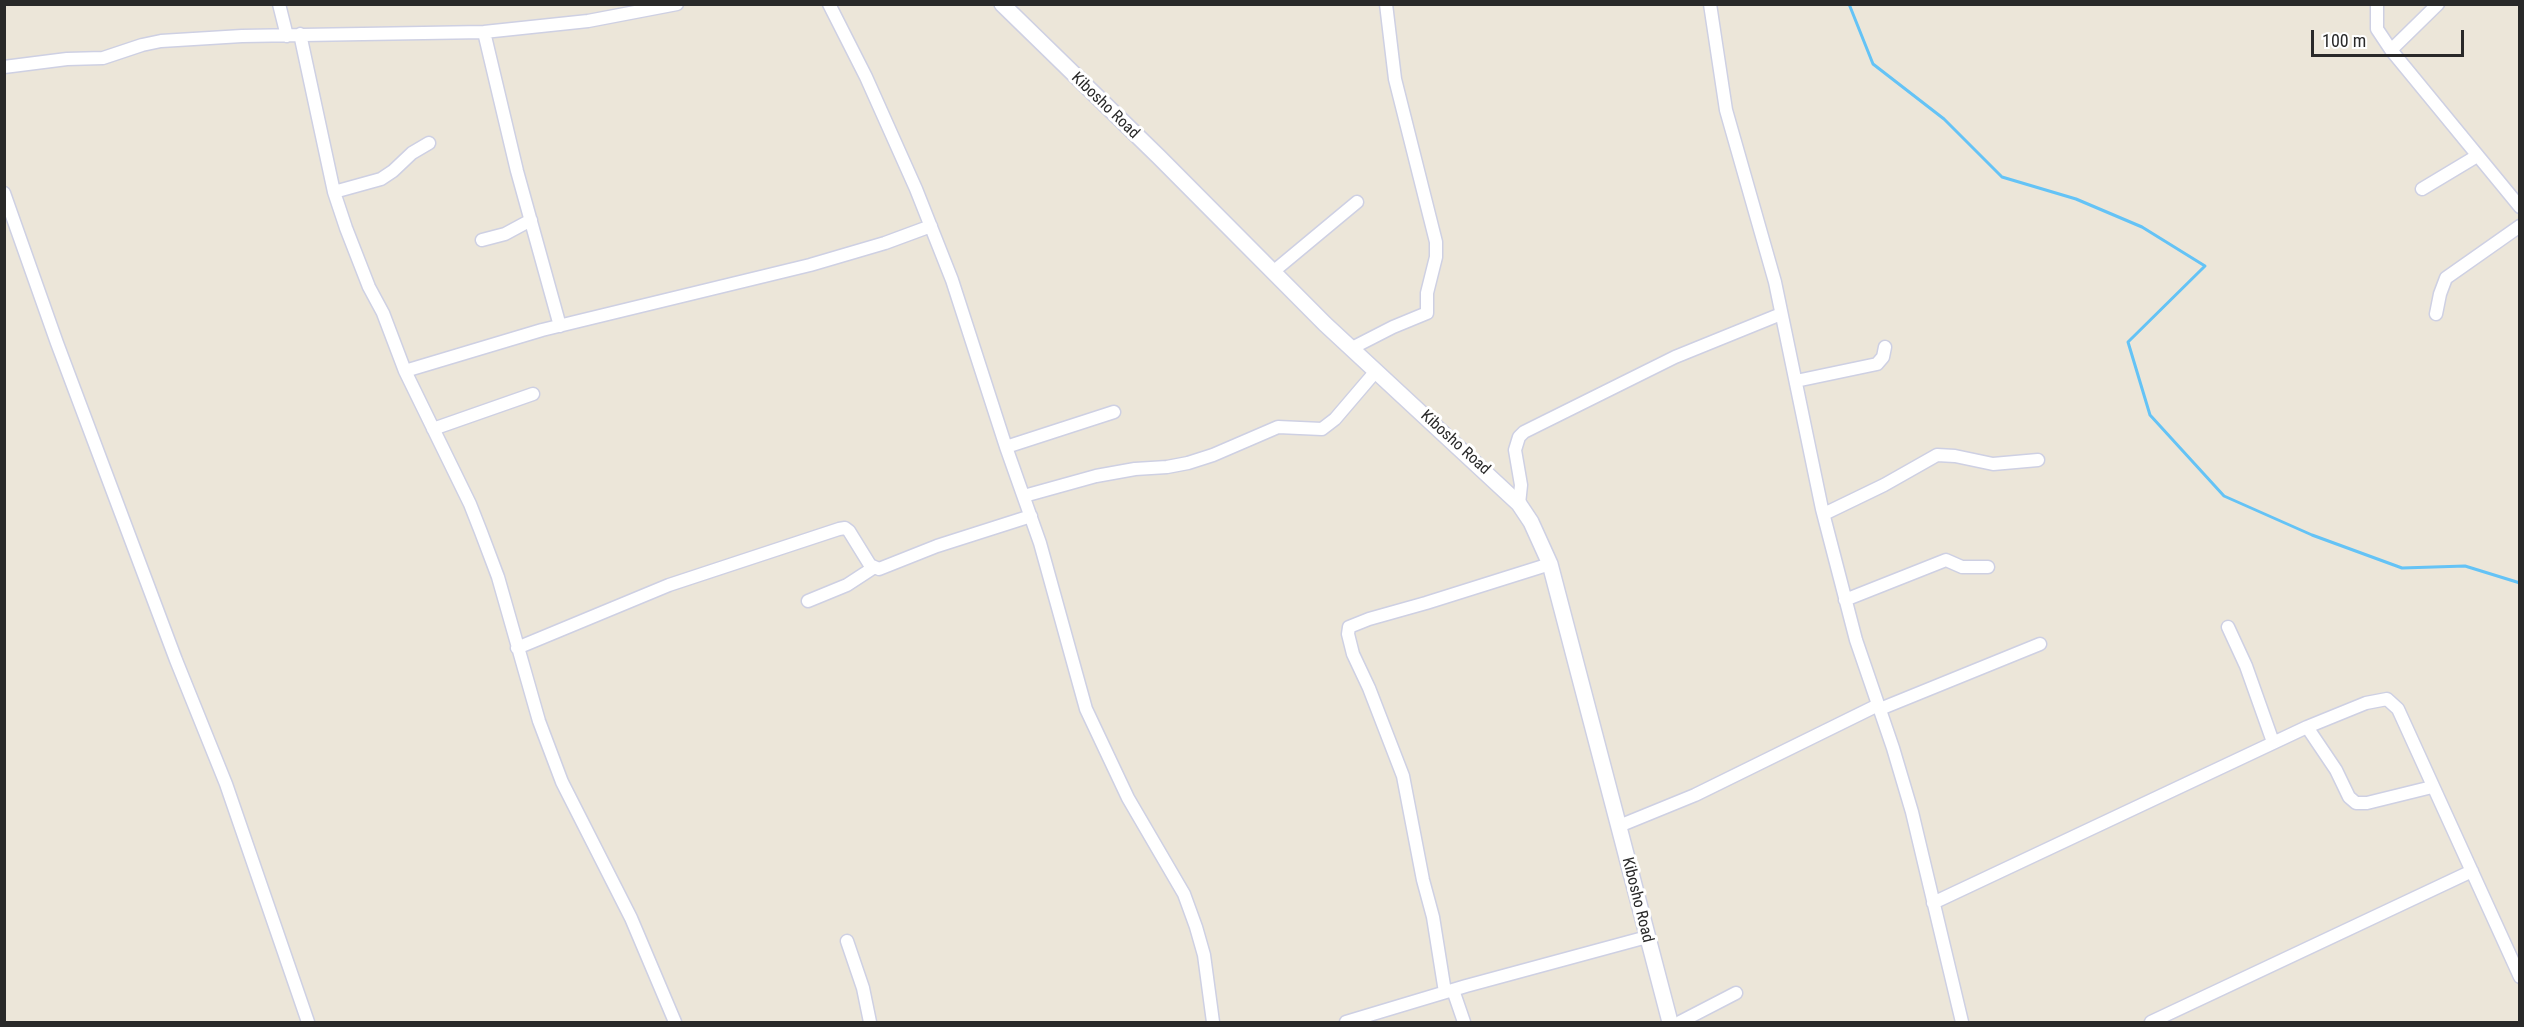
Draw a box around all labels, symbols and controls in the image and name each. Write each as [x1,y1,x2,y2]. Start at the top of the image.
scale bar [2314,18,2467,56]
text: 100 m [2322,30,2366,51]
street label: Kibosho Road [1067,69,1143,143]
street label: Kibosho Road [1416,407,1494,479]
street label: Kibosho Road [1617,855,1657,945]

